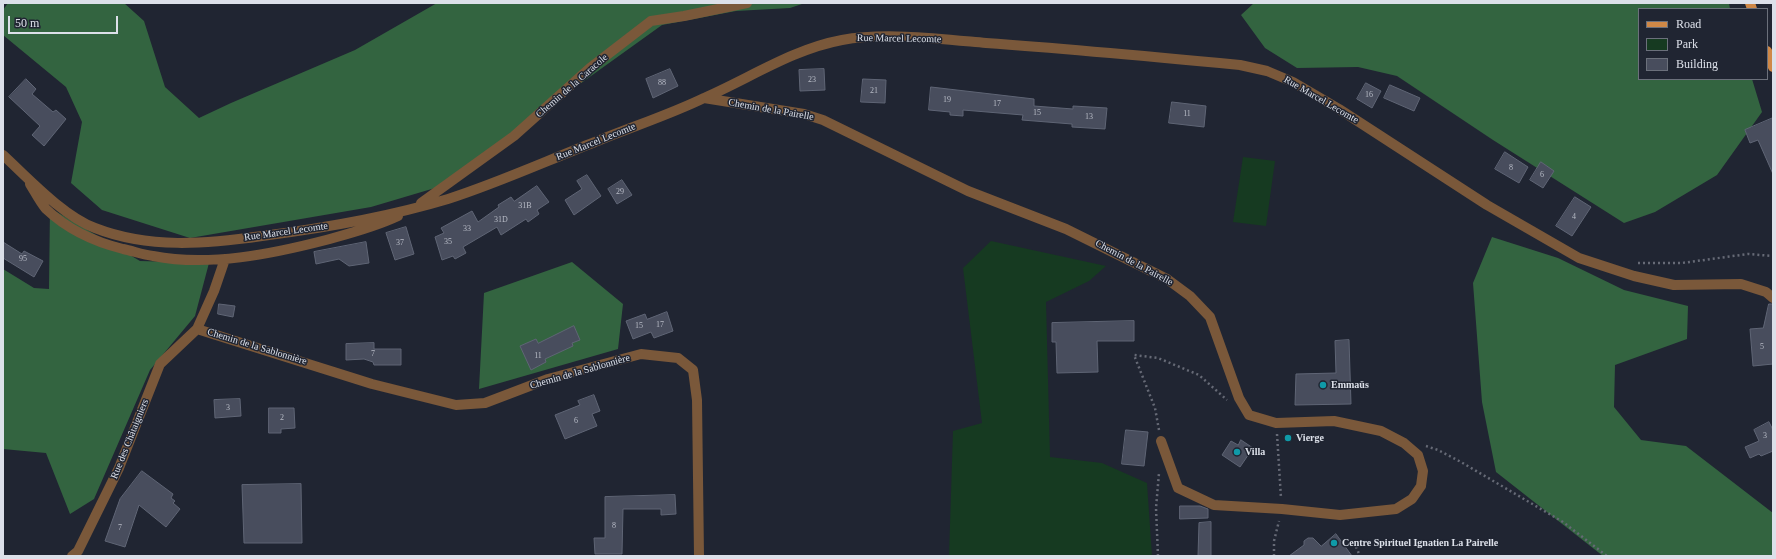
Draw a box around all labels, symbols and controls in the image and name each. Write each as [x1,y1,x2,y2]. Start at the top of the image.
scale bar [10,8,120,34]
legend [1638,8,1768,80]
text: 50 m [15,16,39,30]
text: Road [1676,17,1701,31]
street label: Rue Marcel Lecomte [857,32,941,46]
text: Park [1676,37,1698,51]
street label: Chemin de la Caracole [534,52,610,120]
text: Building [1676,57,1718,71]
street label: Rue Marcel Lecomte [1281,74,1361,126]
house number: 23 [808,75,816,85]
house number: 88 [658,78,666,88]
house number: 21 [870,86,878,96]
house number: 16 [1365,90,1373,100]
house number: 19 [943,95,951,105]
street label: Chemin de la Pairelle [727,97,815,123]
house number: 17 [993,99,1001,109]
house number: 15 [1033,108,1041,118]
house number: 11 [1183,109,1191,119]
house number: 13 [1085,112,1093,122]
street label: Rue Marcel Lecomte [555,121,637,163]
house number: 8 [1509,163,1513,173]
house number: 6 [1540,170,1544,180]
house number: 29 [616,187,624,197]
house number: 31B [518,201,532,211]
house number: 4 [1572,212,1576,222]
house number: 31D [494,215,508,225]
street label: Rue Marcel Lecomte [243,220,329,244]
house number: 33 [463,224,471,234]
house number: 35 [444,237,452,247]
street label: Chemin de la Pairelle [1093,237,1175,289]
house number: 37 [396,238,404,248]
house number: 95 [19,254,27,264]
house number: 17 [656,320,664,330]
house number: 15 [635,321,643,331]
street label: Chemin de la Sablonnière [206,326,308,368]
house number: 5 [1760,342,1764,352]
house number: 7 [371,349,375,359]
house number: 11 [534,351,542,361]
street label: Chemin de la Sablonnière [529,352,631,392]
place label: Emmaüs [1331,379,1369,391]
marker: Emmaüs [1318,380,1328,390]
street label: Rue des Châtaigniers [109,397,151,481]
house number: 3 [226,403,230,413]
house number: 2 [280,413,284,423]
house number: 6 [574,416,578,426]
house number: 3 [1763,431,1767,441]
place label: Vierge [1296,432,1324,444]
marker: Vierge [1283,433,1293,443]
place label: Villa [1245,446,1265,458]
marker: Villa [1232,447,1242,457]
house number: 8 [612,521,616,531]
house number: 7 [118,523,122,533]
place label: Centre Spirituel Ignatien La Pairelle [1342,537,1498,549]
marker: Centre Spirituel Ignatien La Pairelle [1329,538,1339,548]

